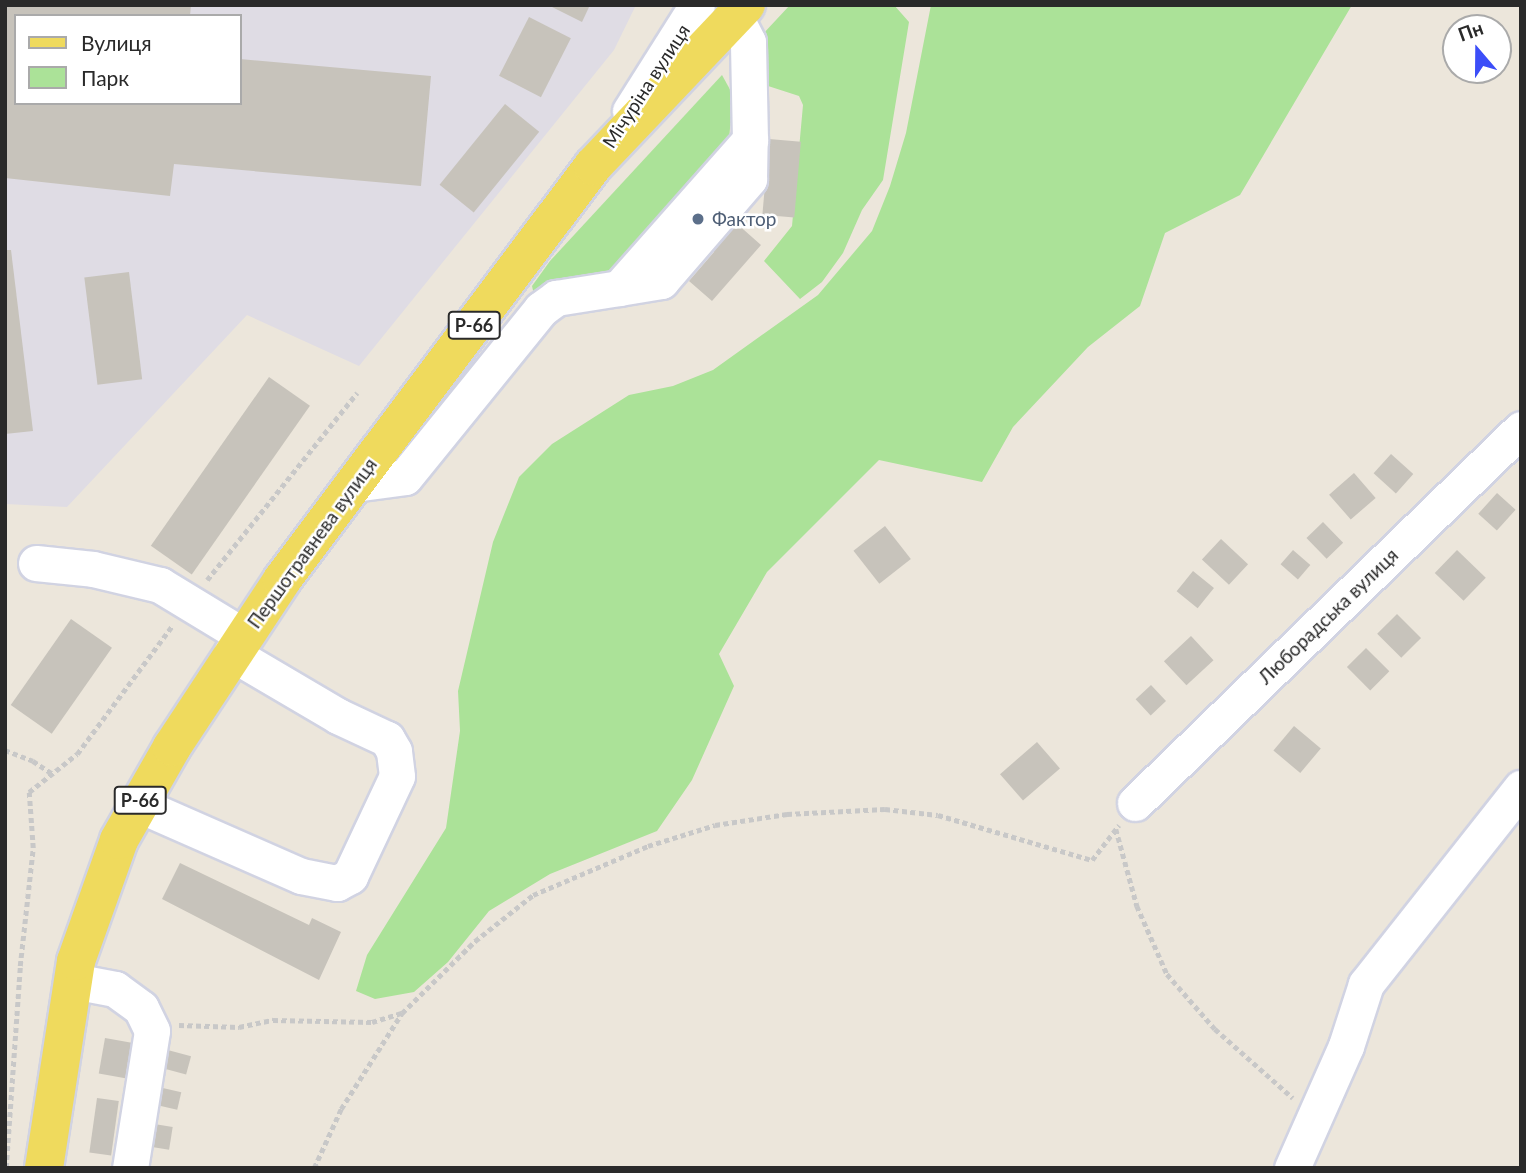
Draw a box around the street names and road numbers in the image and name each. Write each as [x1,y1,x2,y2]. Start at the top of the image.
street label: Мічуріна вулиця [598,20,694,152]
road number: Р-66 [446,310,502,340]
street label: Першотравнева вулиця [243,453,381,633]
street label: Люборадська вулиця [1253,543,1403,689]
road number: Р-66 [112,786,168,814]

